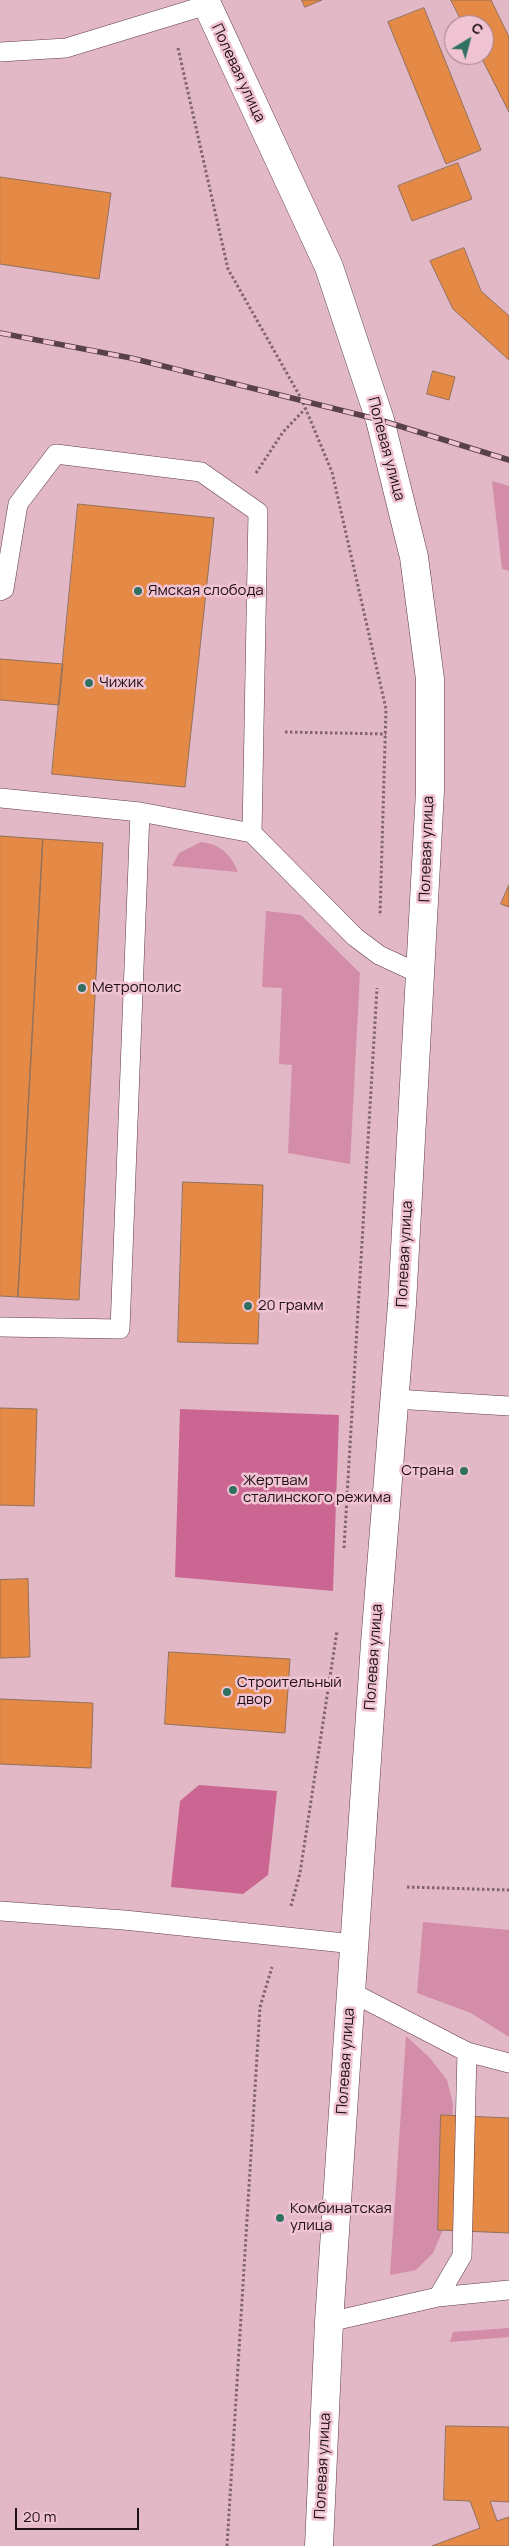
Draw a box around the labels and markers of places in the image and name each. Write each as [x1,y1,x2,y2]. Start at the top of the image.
place label: Ямская слобода [148,582,264,600]
marker: Ямская слобода [132,585,144,597]
place label: Чижик [99,674,144,692]
marker: Чижик [83,677,95,689]
place label: Метрополис [92,979,182,997]
marker: Метрополис [76,982,88,994]
place label: 20 грамм [258,1297,324,1315]
marker: 20 грамм [242,1300,254,1312]
place label: Страна [401,1462,454,1480]
marker: Страна [458,1465,470,1477]
place label: Жертвам сталинского режима [243,1472,391,1507]
marker: Жертвам сталинского режима [227,1484,239,1496]
place label: Строительный двор [237,1674,342,1709]
marker: Строительный двор [221,1686,233,1698]
place label: Комбинатская улица [290,2200,392,2235]
marker: Комбинатская улица [274,2212,286,2224]

